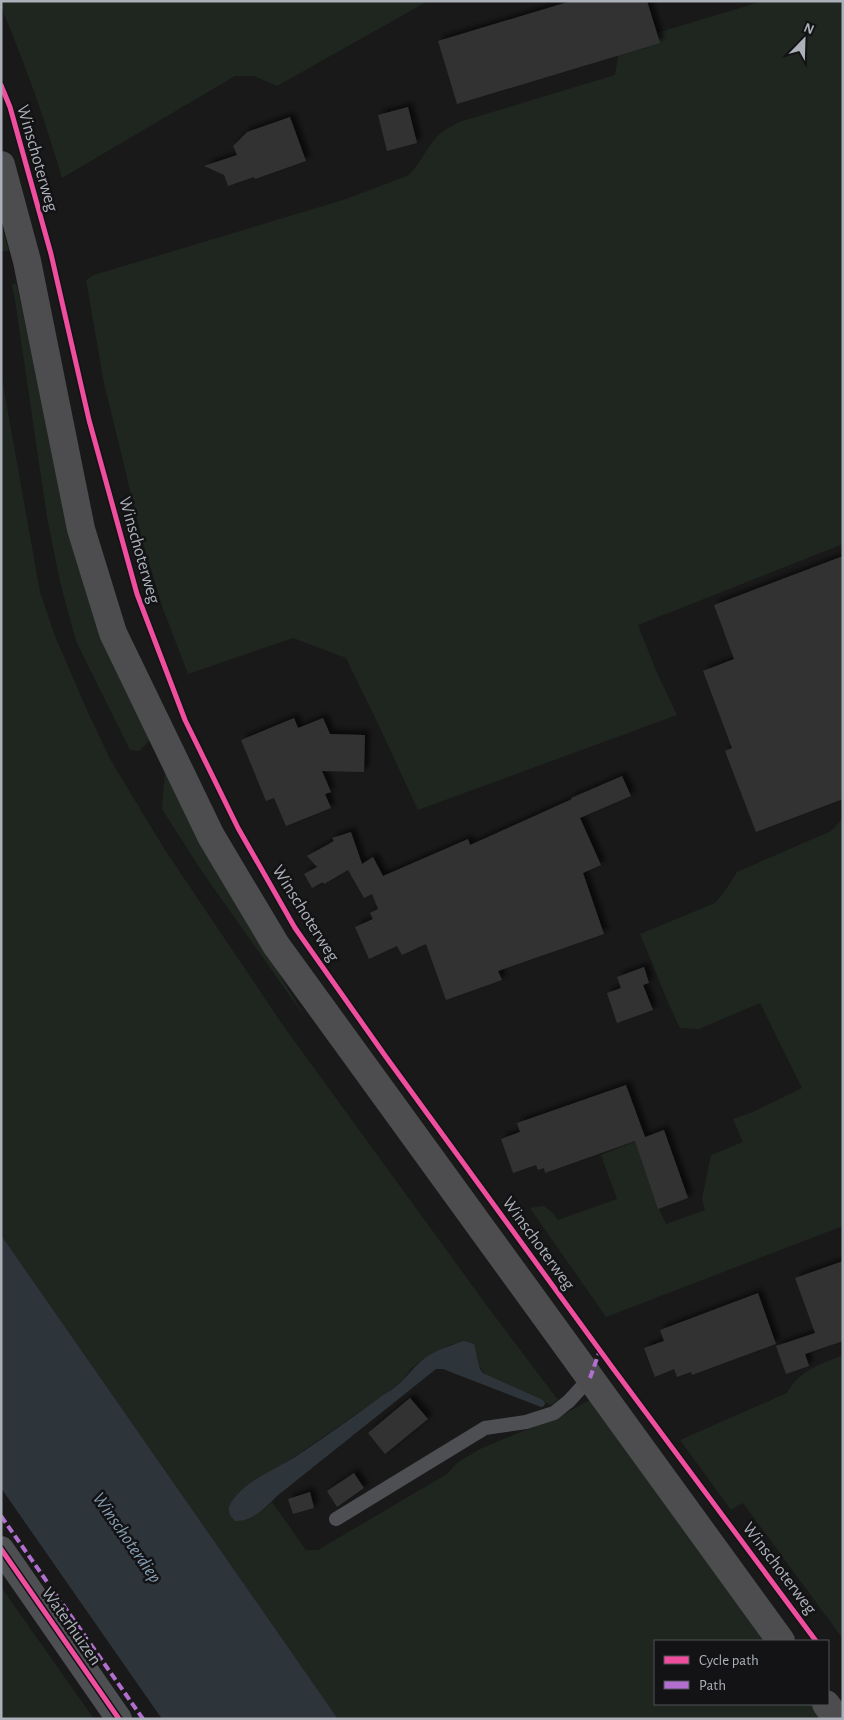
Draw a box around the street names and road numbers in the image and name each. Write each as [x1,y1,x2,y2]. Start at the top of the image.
street label: Winschoterweg [13,103,61,214]
street label: Winschoterweg [115,495,163,606]
street label: Winschoterweg [268,862,342,965]
street label: Winschoterweg [499,1194,578,1294]
street label: Winschoterweg [739,1519,820,1618]
street label: Waterhuizen [38,1584,105,1669]

